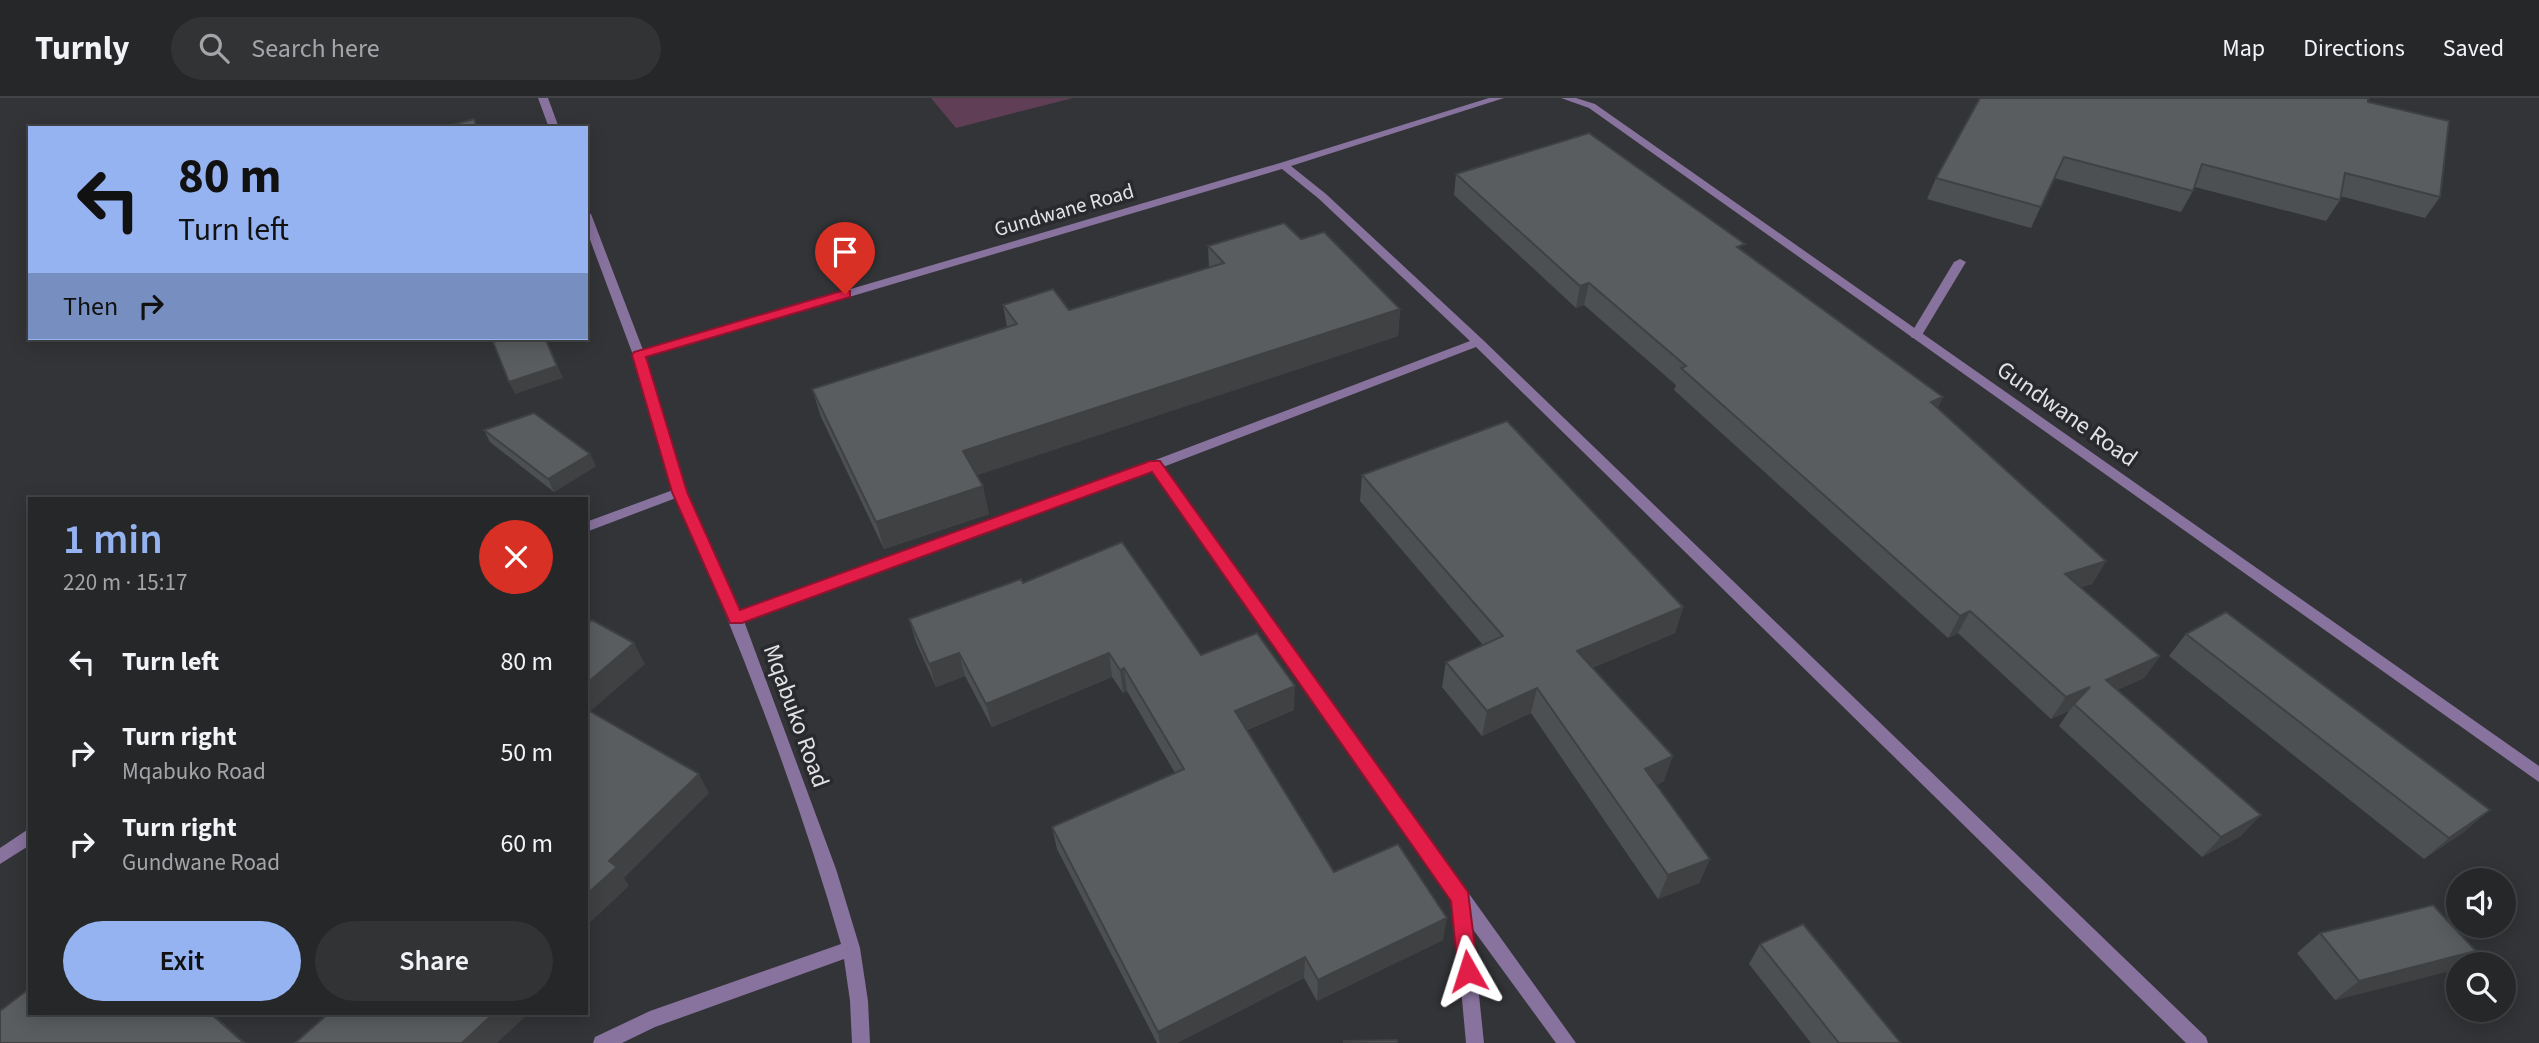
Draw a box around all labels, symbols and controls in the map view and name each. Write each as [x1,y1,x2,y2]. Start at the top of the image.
search box [171,17,661,80]
text: Turnly [35,25,129,72]
icon: search [195,29,233,67]
text: Search here [251,30,380,67]
text: Map [2222,31,2265,66]
text: Directions [2303,31,2405,66]
text: Saved [2443,31,2504,66]
text: 80 m [178,142,282,212]
icon: left [63,154,154,245]
street label: Gundwane Road [991,176,1137,244]
text: Turn left [178,207,289,253]
pin [815,222,875,294]
icon: arrive [826,233,864,271]
icon: right [132,287,170,325]
text: Then [63,288,118,325]
street label: Gundwane Road [1989,352,2145,476]
text: 1 min [63,510,163,570]
button: close [479,520,553,594]
text: 220 m · 15:17 [63,566,187,599]
street label: Mqabuko Road [754,640,838,792]
icon: left [63,643,101,681]
text: Turn left [122,643,219,680]
text: 80 m [500,643,553,680]
text: Turn right [122,718,237,755]
icon: right [63,734,101,772]
text: 50 m [500,734,553,771]
text: Mqabuko Road [122,755,266,788]
text: Turn right [122,809,237,846]
icon: right [63,825,101,863]
text: 60 m [500,825,553,862]
text: Gundwane Road [122,846,280,879]
map controls [2446,868,2516,1022]
button: sound [2446,868,2516,938]
button: Exit [63,921,301,1001]
button: Share [315,921,553,1001]
position arrow [1431,934,1505,1008]
button: search [2446,952,2516,1022]

